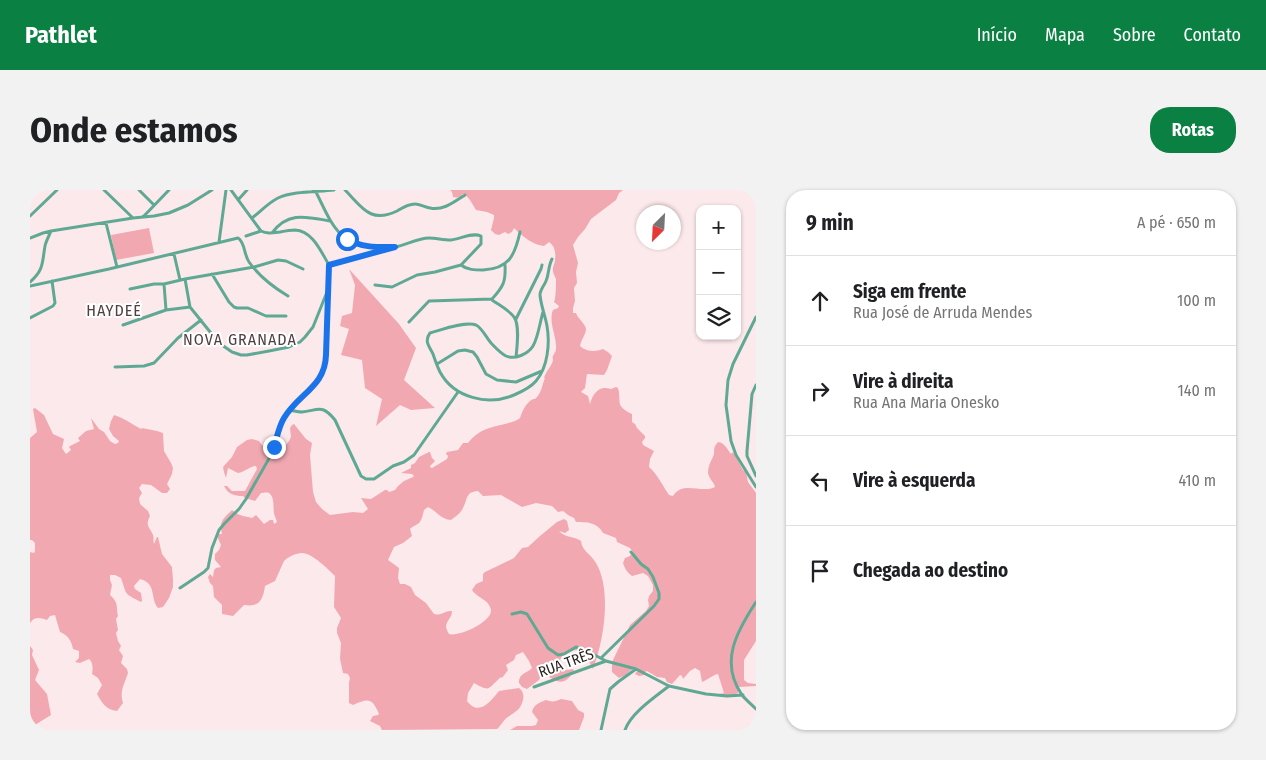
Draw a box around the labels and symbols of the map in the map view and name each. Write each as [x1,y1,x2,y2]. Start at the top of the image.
north arrow [636,205,681,250]
route start [336,228,359,251]
district label: HAYDEÉ [86,301,142,320]
district label: NOVA GRANADA [183,330,297,349]
route end [263,436,286,459]
street label: RUA TRÊS [536,645,596,681]

